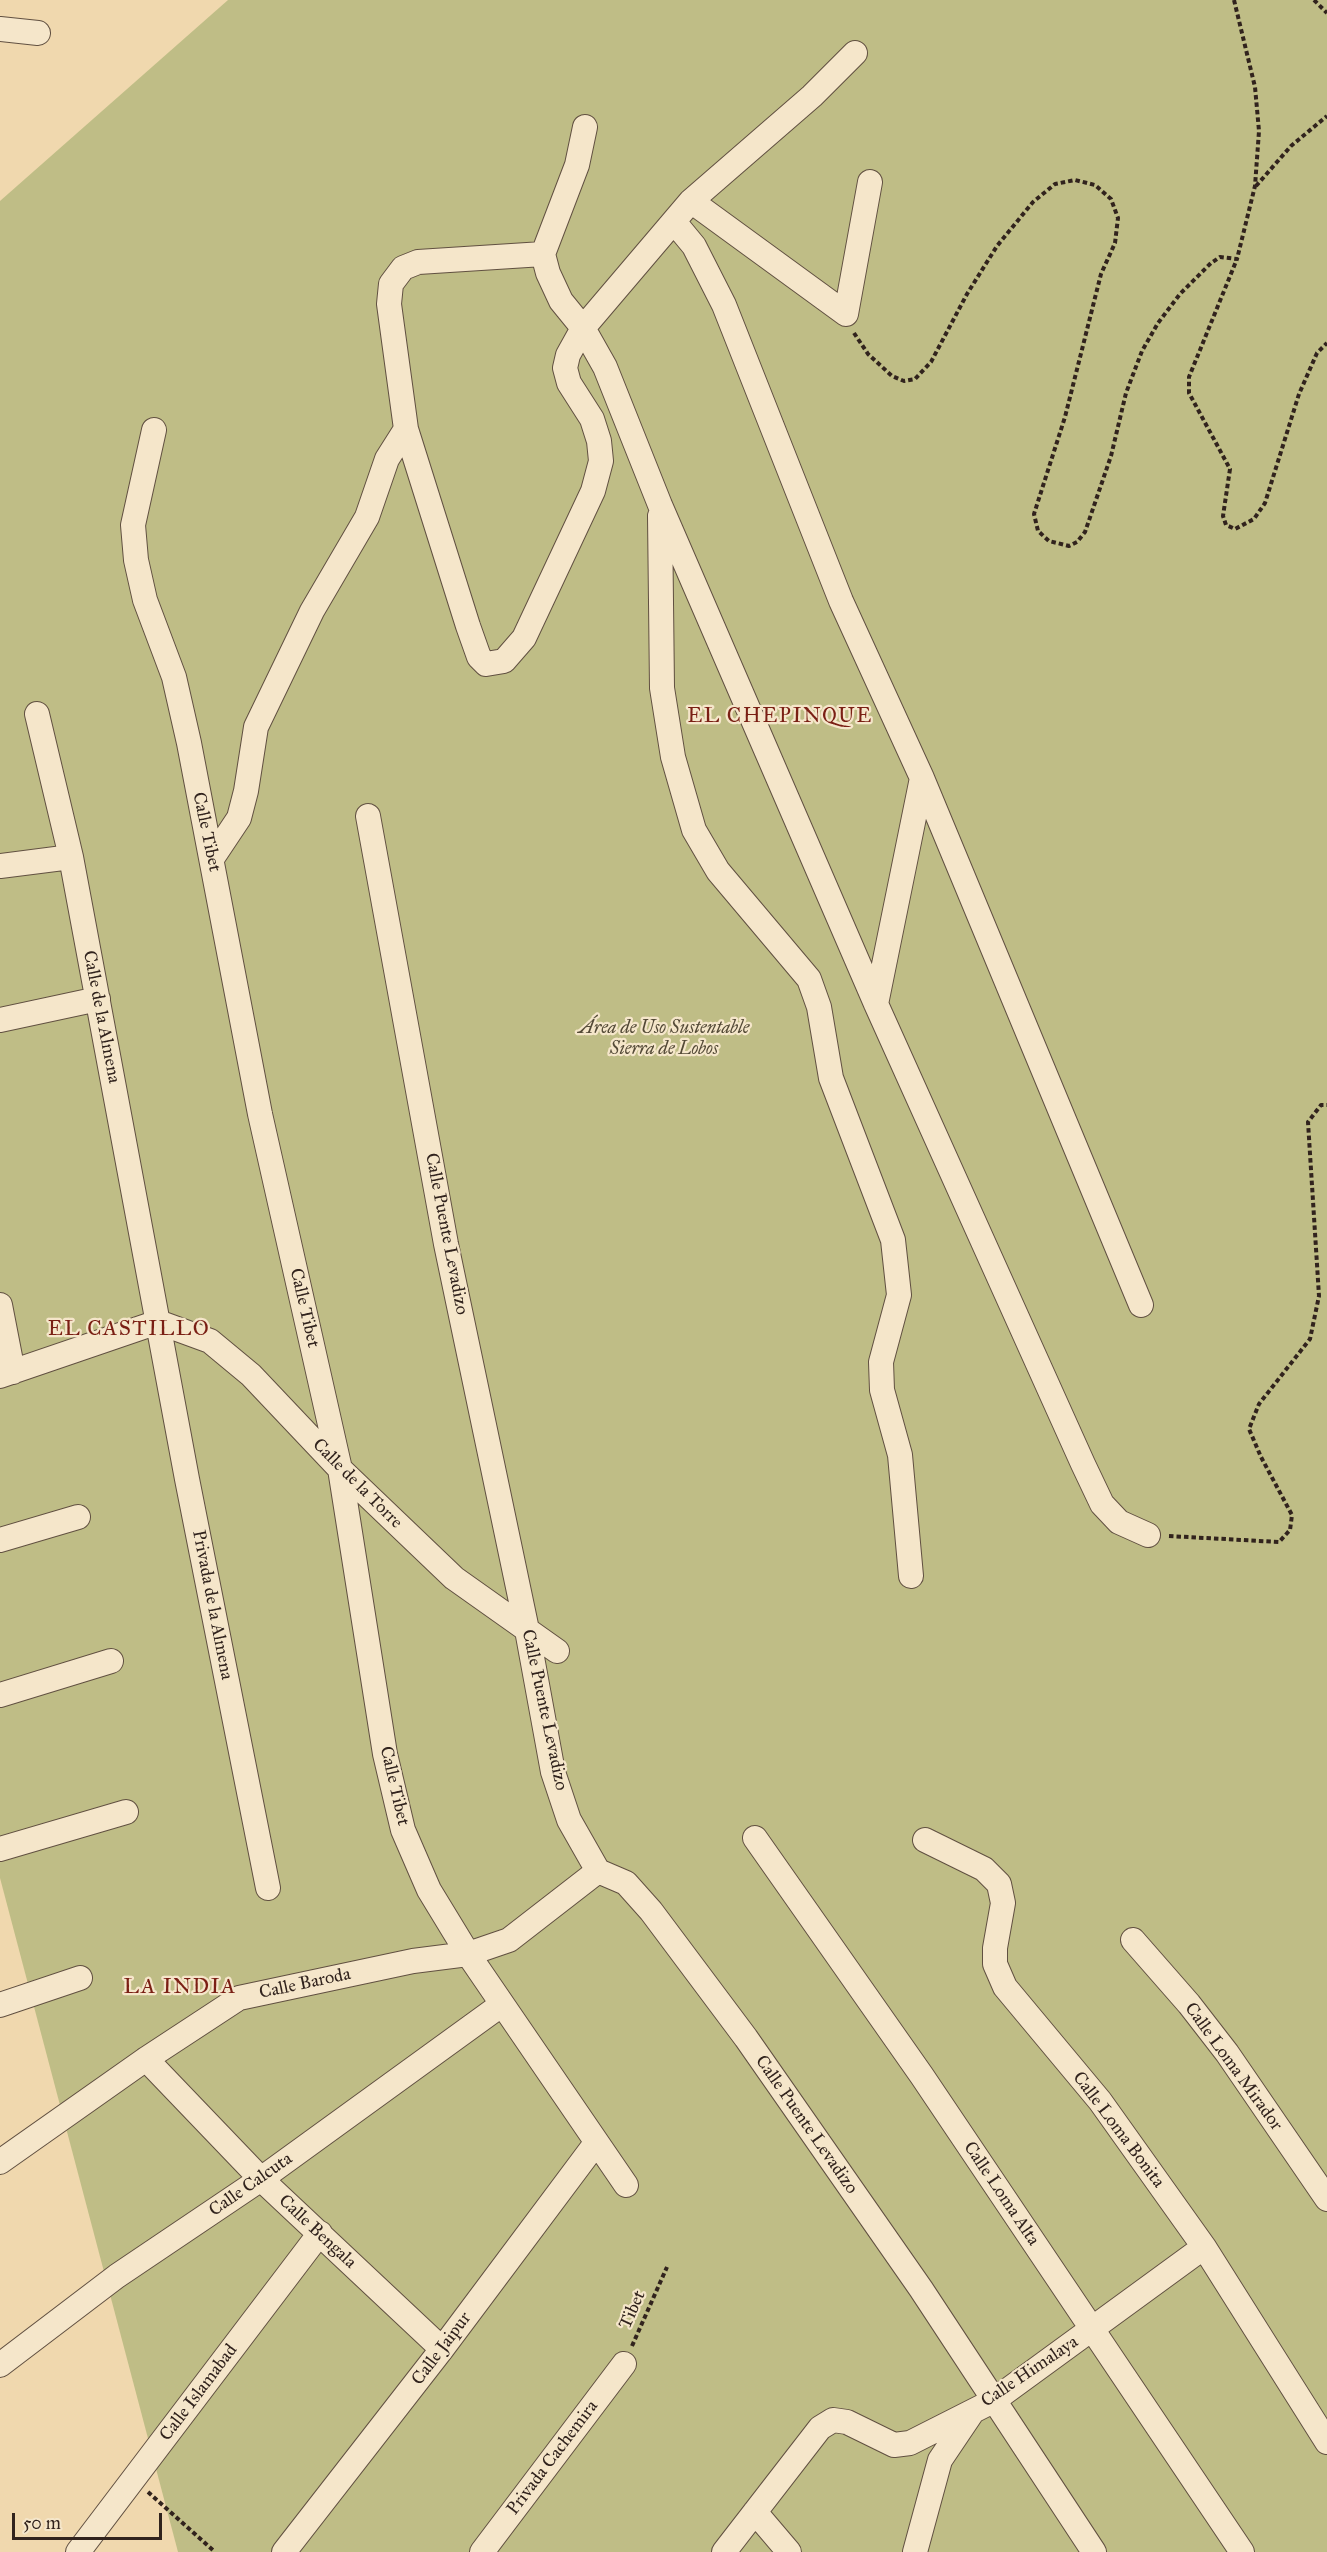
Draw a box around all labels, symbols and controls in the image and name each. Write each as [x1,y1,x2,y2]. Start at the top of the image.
district label: EL CHEPINQUE [687,704,873,730]
street label: Calle Tibet [187,790,225,874]
street label: Calle de la Almena [78,949,124,1085]
park label: Área de Uso Sustentable Sierra de Lobos [578,1018,750,1060]
street label: Calle Puente Levadizo [420,1151,472,1317]
street label: Calle Tibet [284,1266,324,1350]
district label: EL CASTILLO [48,1317,210,1343]
street label: Calle de la Torre [307,1434,407,1534]
street label: Privada de la Almena [187,1528,237,1682]
street label: Calle Puente Levadizo [516,1627,572,1793]
street label: Calle Tibet [374,1744,414,1828]
street label: Calle Baroda [257,1964,353,2004]
district label: LA INDIA [123,1975,237,2001]
street label: Calle Loma Mirador [1179,1999,1287,2135]
street label: Calle Puente Levadizo [750,2052,862,2198]
street label: Calle Loma Bonita [1067,2068,1169,2192]
street label: Calle Loma Alta [958,2138,1044,2250]
street label: Calle Calcuta [205,2148,297,2222]
street label: Calle Bengala [274,2191,360,2273]
street label: Tibet [615,2287,651,2333]
street label: Calle Jaipur [408,2308,476,2390]
street label: Calle Himalaya [977,2332,1083,2412]
street label: Calle Islamabad [156,2340,242,2446]
street label: Privada Cachemira [503,2396,603,2520]
scale bar [15,2501,165,2539]
text: 50 m [23,2512,61,2534]

